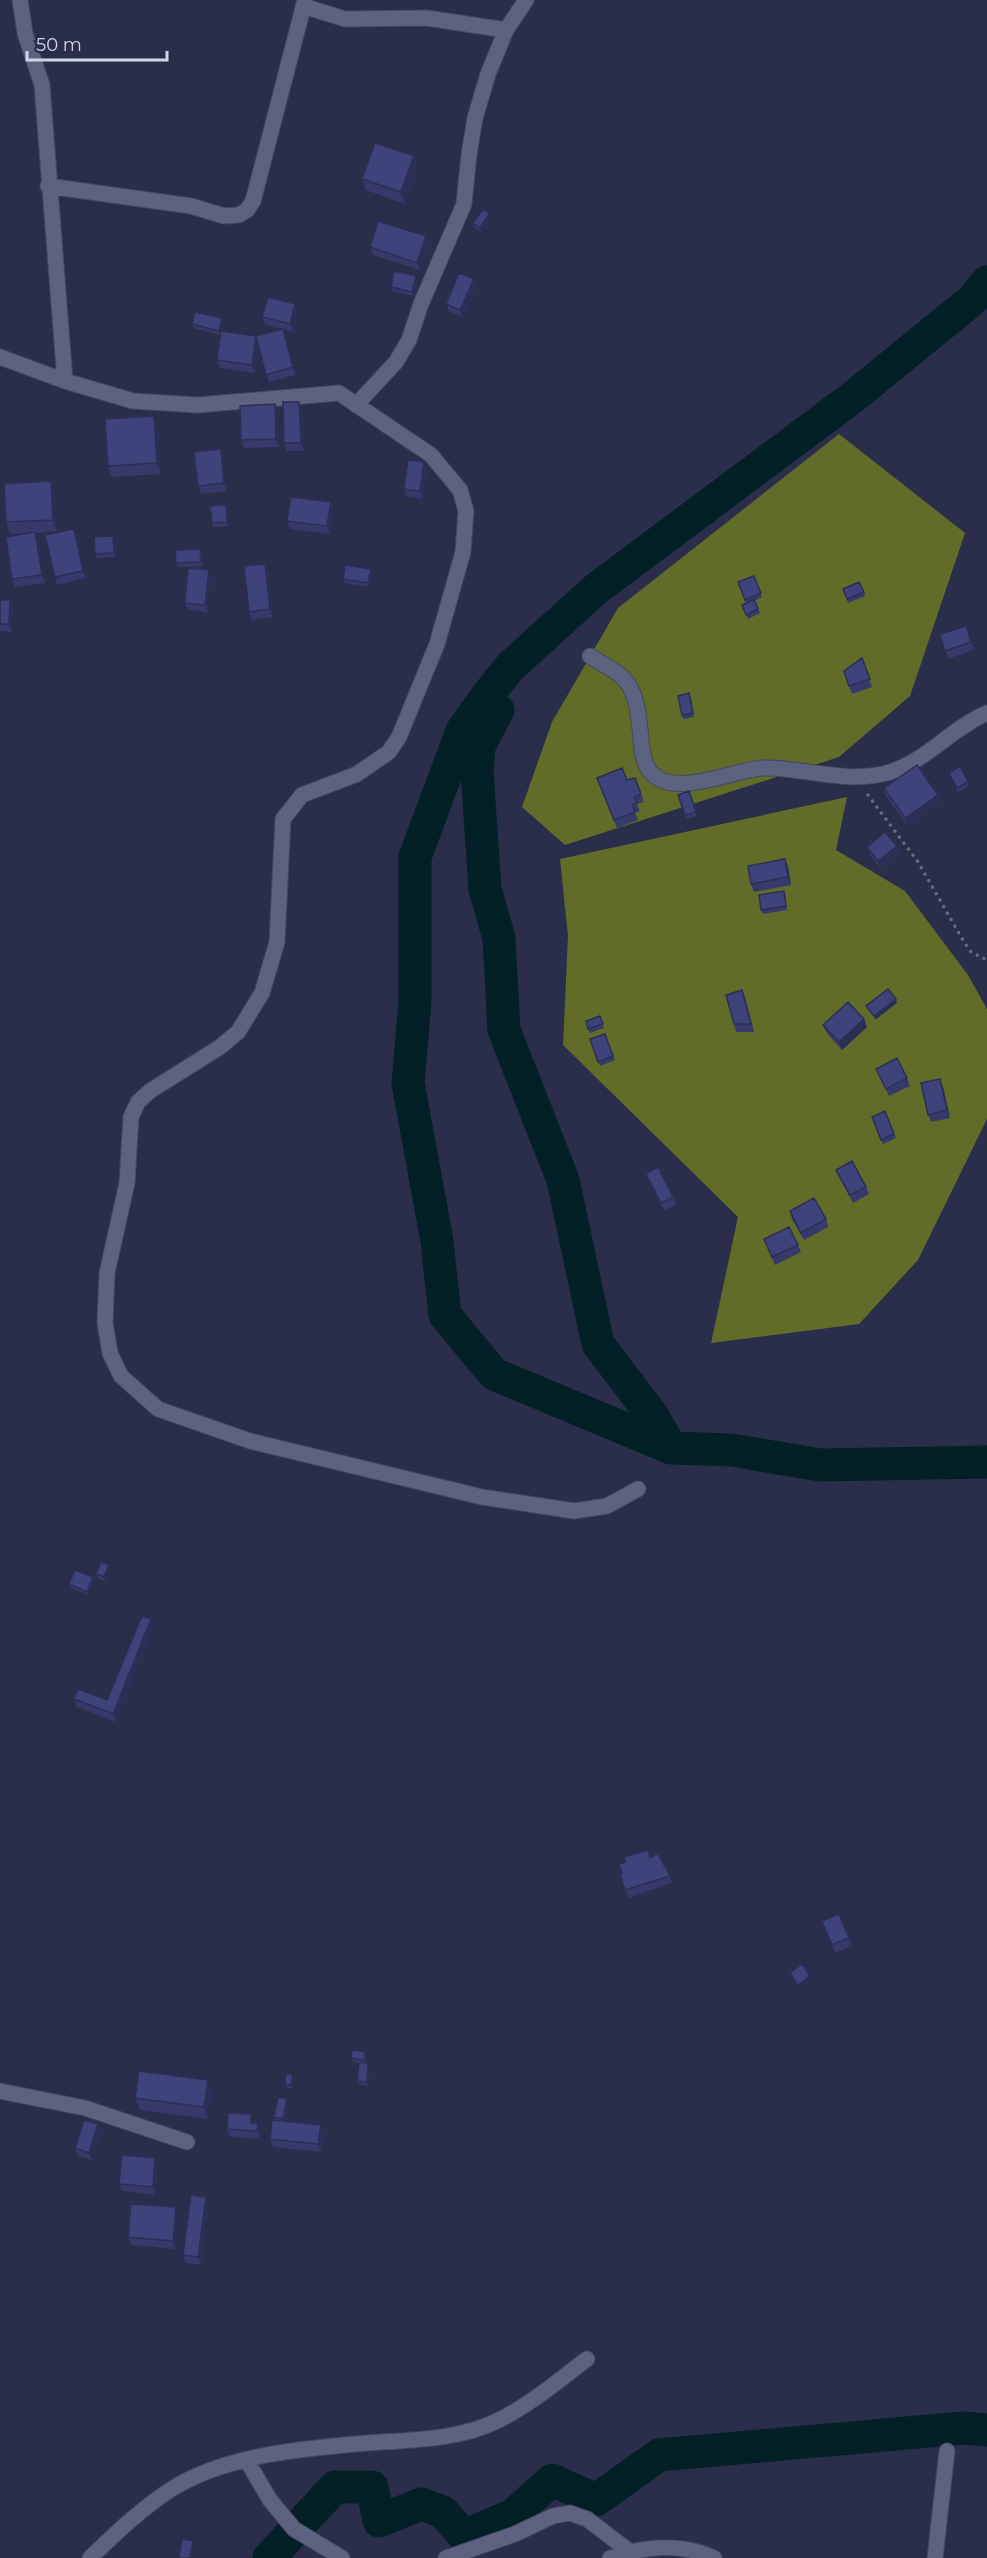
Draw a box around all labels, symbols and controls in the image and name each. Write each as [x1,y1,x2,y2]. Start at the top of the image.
scale bar [27,24,166,62]
text: 50 m [36,34,82,56]

